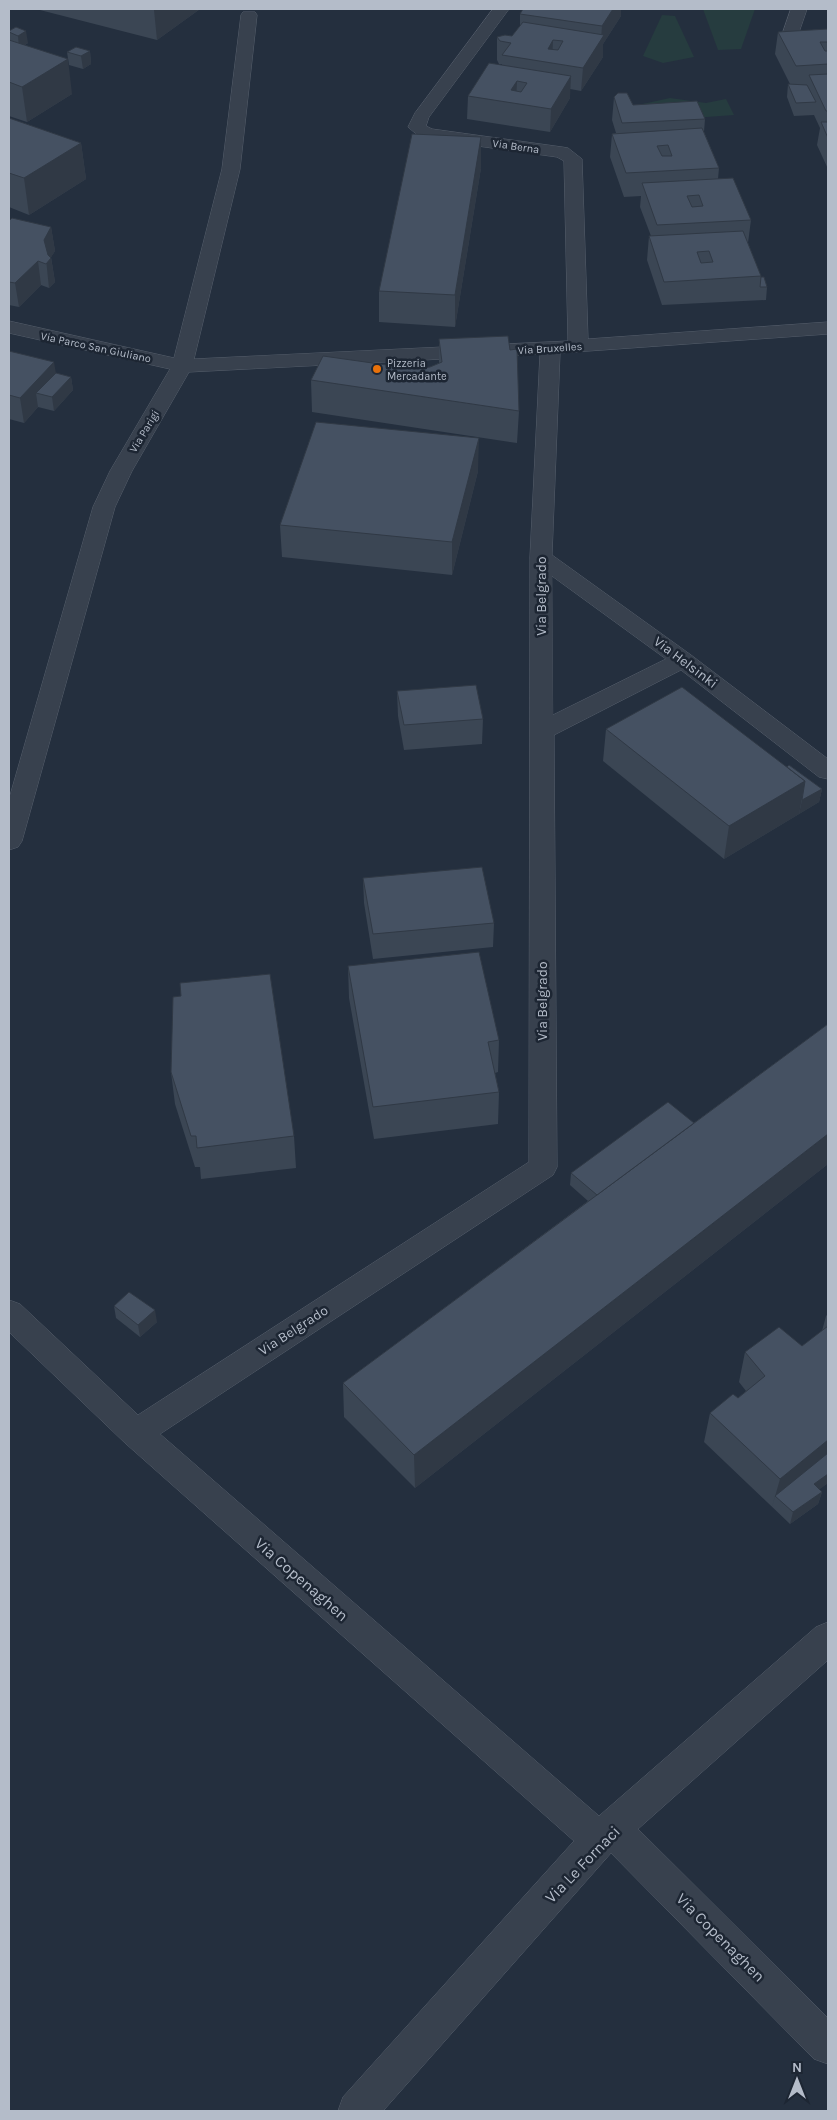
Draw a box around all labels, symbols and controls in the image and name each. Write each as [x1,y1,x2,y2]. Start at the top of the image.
street label: Via Berna [492,137,540,156]
street label: Via Parco San Giuliano [39,329,152,366]
street label: Via Bruxelles [517,340,583,357]
place label: Pizzeria Mercadante [387,357,447,383]
marker: Pizzeria Mercadante [371,363,383,375]
street label: Via Parigi [127,408,162,455]
street label: Via Belgrado [533,556,550,636]
street label: Via Helsinki [650,633,721,692]
street label: Via Belgrado [534,961,551,1041]
street label: Via Belgrado [255,1302,331,1359]
street label: Via Copenaghen [251,1534,352,1625]
street label: Via Le Fornaci [541,1822,624,1907]
street label: Via Copenaghen [672,1889,769,1986]
north arrow [772,2055,822,2105]
text: N [792,2059,802,2076]

